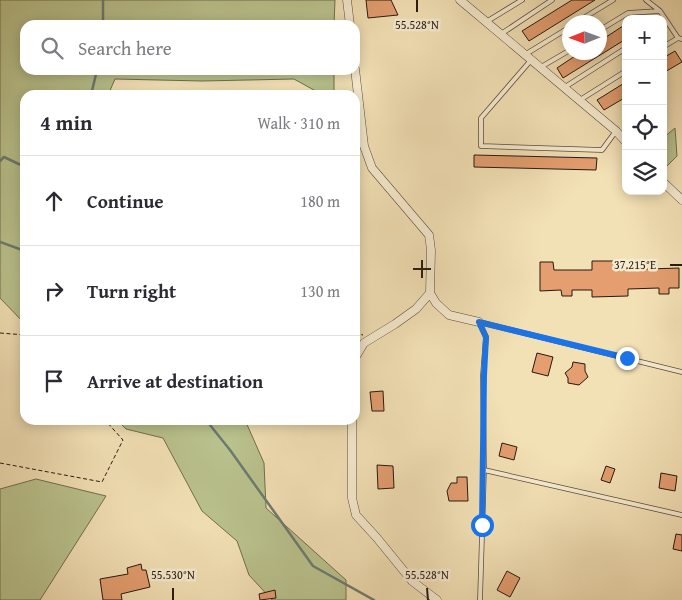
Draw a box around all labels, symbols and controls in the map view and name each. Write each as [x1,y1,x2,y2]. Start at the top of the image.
north arrow [562,15,607,60]
map controls [622,15,667,195]
button: + [622,15,667,60]
text: 55.528°N [395,16,439,33]
search box [20,20,360,75]
icon: search [38,34,66,62]
text: Search here [78,34,172,62]
button: − [622,60,667,105]
button: locate [622,105,667,150]
text: 4 min [40,107,92,138]
text: Walk · 310 m [257,111,340,135]
button: layers [622,150,667,195]
icon: ahead [40,187,68,215]
text: Continue [87,187,164,215]
text: 180 m [300,189,340,213]
text: 37.215°E [614,256,656,273]
icon: right [40,277,68,305]
text: Turn right [87,277,176,305]
text: 130 m [300,279,340,303]
route end [616,347,639,370]
icon: arrive [40,367,68,395]
text: Arrive at destination [87,367,263,395]
route start [471,514,494,537]
text: 55.530°N [151,566,195,583]
text: 55.528°N [405,566,449,583]

